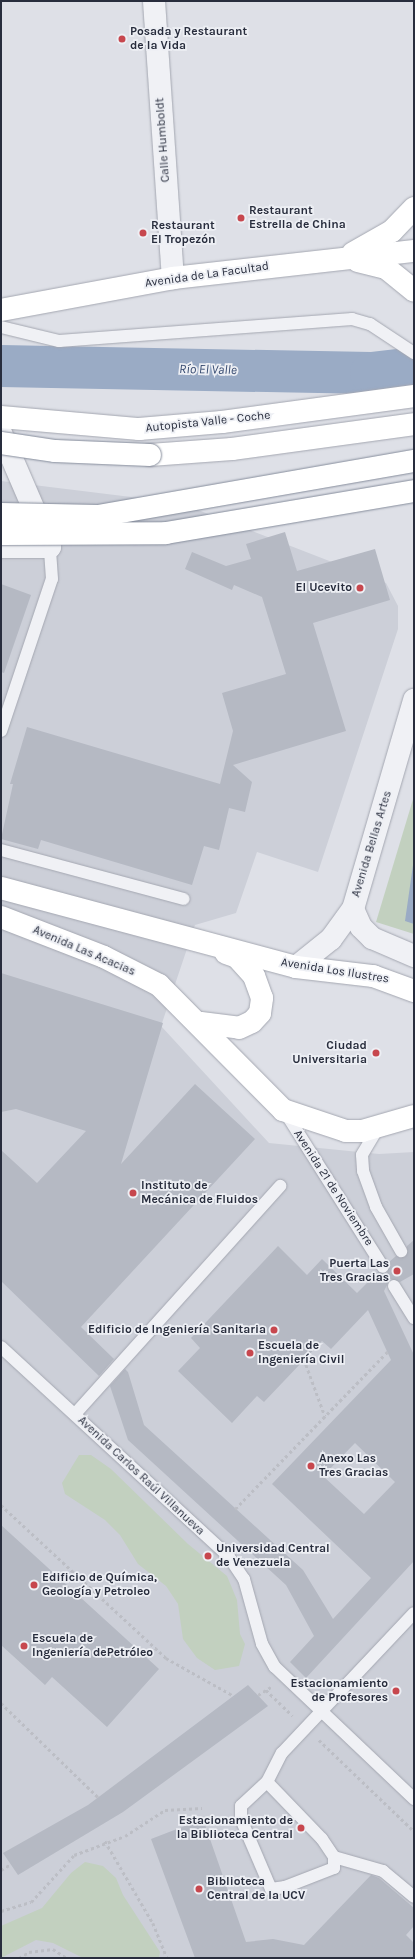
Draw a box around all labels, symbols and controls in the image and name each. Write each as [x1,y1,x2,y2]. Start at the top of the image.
place label: Posada y Restaurant de la Vida [130,25,247,53]
marker: Posada y Restaurant de la Vida [117,34,127,44]
street label: Calle Humboldt [153,97,173,183]
place label: Restaurant Estrella de China [249,204,346,232]
marker: Restaurant Estrella de China [236,213,246,223]
place label: Restaurant El Tropezón [151,219,215,247]
marker: Restaurant El Tropezón [138,228,148,238]
street label: Avenida de La Facultad [144,259,270,291]
water label: Río El Valle [179,362,237,378]
street label: Autopista Valle - Coche [145,408,271,436]
place label: El Ucevito [296,581,352,595]
marker: El Ucevito [355,583,365,593]
street label: Avenida Bellas Artes [349,789,395,899]
street label: Avenida Las Acacias [31,923,137,979]
street label: Avenida Los Ilustres [280,955,390,987]
place label: Ciudad Universitaria [292,1039,367,1067]
marker: Ciudad Universitaria [370,1047,382,1059]
street label: Avenida 21 de Noviembre [290,1127,376,1249]
place label: Instituto de Mecánica de Fluidos [141,1179,258,1207]
marker: Instituto de Mecánica de Fluidos [128,1188,138,1198]
place label: Puerta Las Tres Gracias [320,1257,389,1285]
marker: Puerta Las Tres Gracias [392,1266,402,1276]
place label: Edificio de Ingeniería Sanitaria [88,1323,266,1337]
marker: Edificio de Ingeniería Sanitaria [269,1325,279,1335]
place label: Escuela de Ingeniería Civil [258,1339,344,1367]
marker: Escuela de Ingeniería Civil [245,1348,255,1358]
street label: Avenida Carlos Raúl Villanueva [75,1413,207,1539]
place label: Anexo Las Tres Gracias [319,1452,388,1480]
marker: Anexo Las Tres Gracias [306,1461,316,1471]
place label: Universidad Central de Venezuela [216,1542,330,1570]
marker: Universidad Central de Venezuela [203,1551,213,1561]
place label: Edificio de Química, Geología y Petroleo [42,1571,157,1599]
marker: Edificio de Química, Geología y Petroleo [29,1580,39,1590]
place label: Escuela de Ingeniería dePetróleo [32,1632,153,1660]
marker: Escuela de Ingeniería dePetróleo [19,1641,29,1651]
place label: Estacionamiento de Profesores [291,1677,388,1705]
marker: Estacionamiento de Profesores [391,1686,401,1696]
place label: Estacionamiento de la Biblioteca Central [177,1814,293,1842]
marker: Estacionamiento de la Biblioteca Central [296,1823,306,1833]
place label: Biblioteca Central de la UCV [207,1875,305,1903]
marker: Biblioteca Central de la UCV [194,1884,204,1894]

